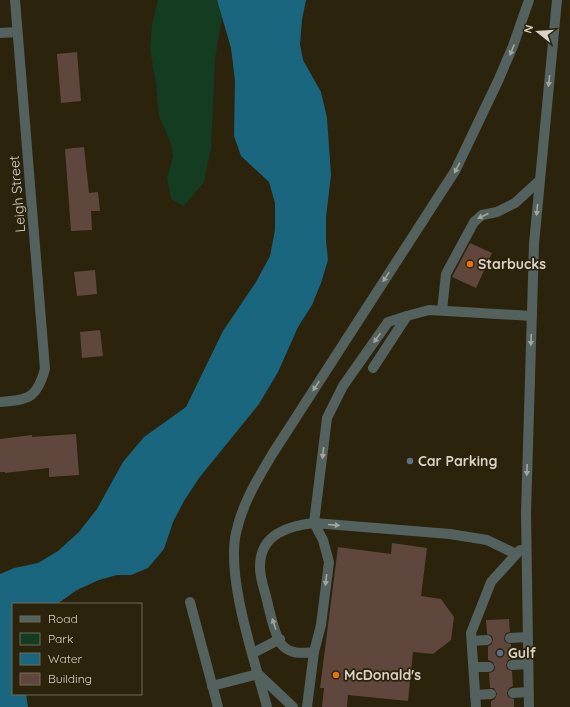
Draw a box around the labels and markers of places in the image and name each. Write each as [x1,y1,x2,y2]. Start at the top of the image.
place label: Starbucks [478,255,546,273]
marker: Starbucks [465,259,475,269]
place label: Car Parking [418,452,497,470]
marker: Car Parking [405,456,415,466]
place label: Gulf [508,644,537,662]
marker: Gulf [495,648,505,658]
place label: McDonald's [344,666,421,684]
marker: McDonald's [331,670,341,680]

